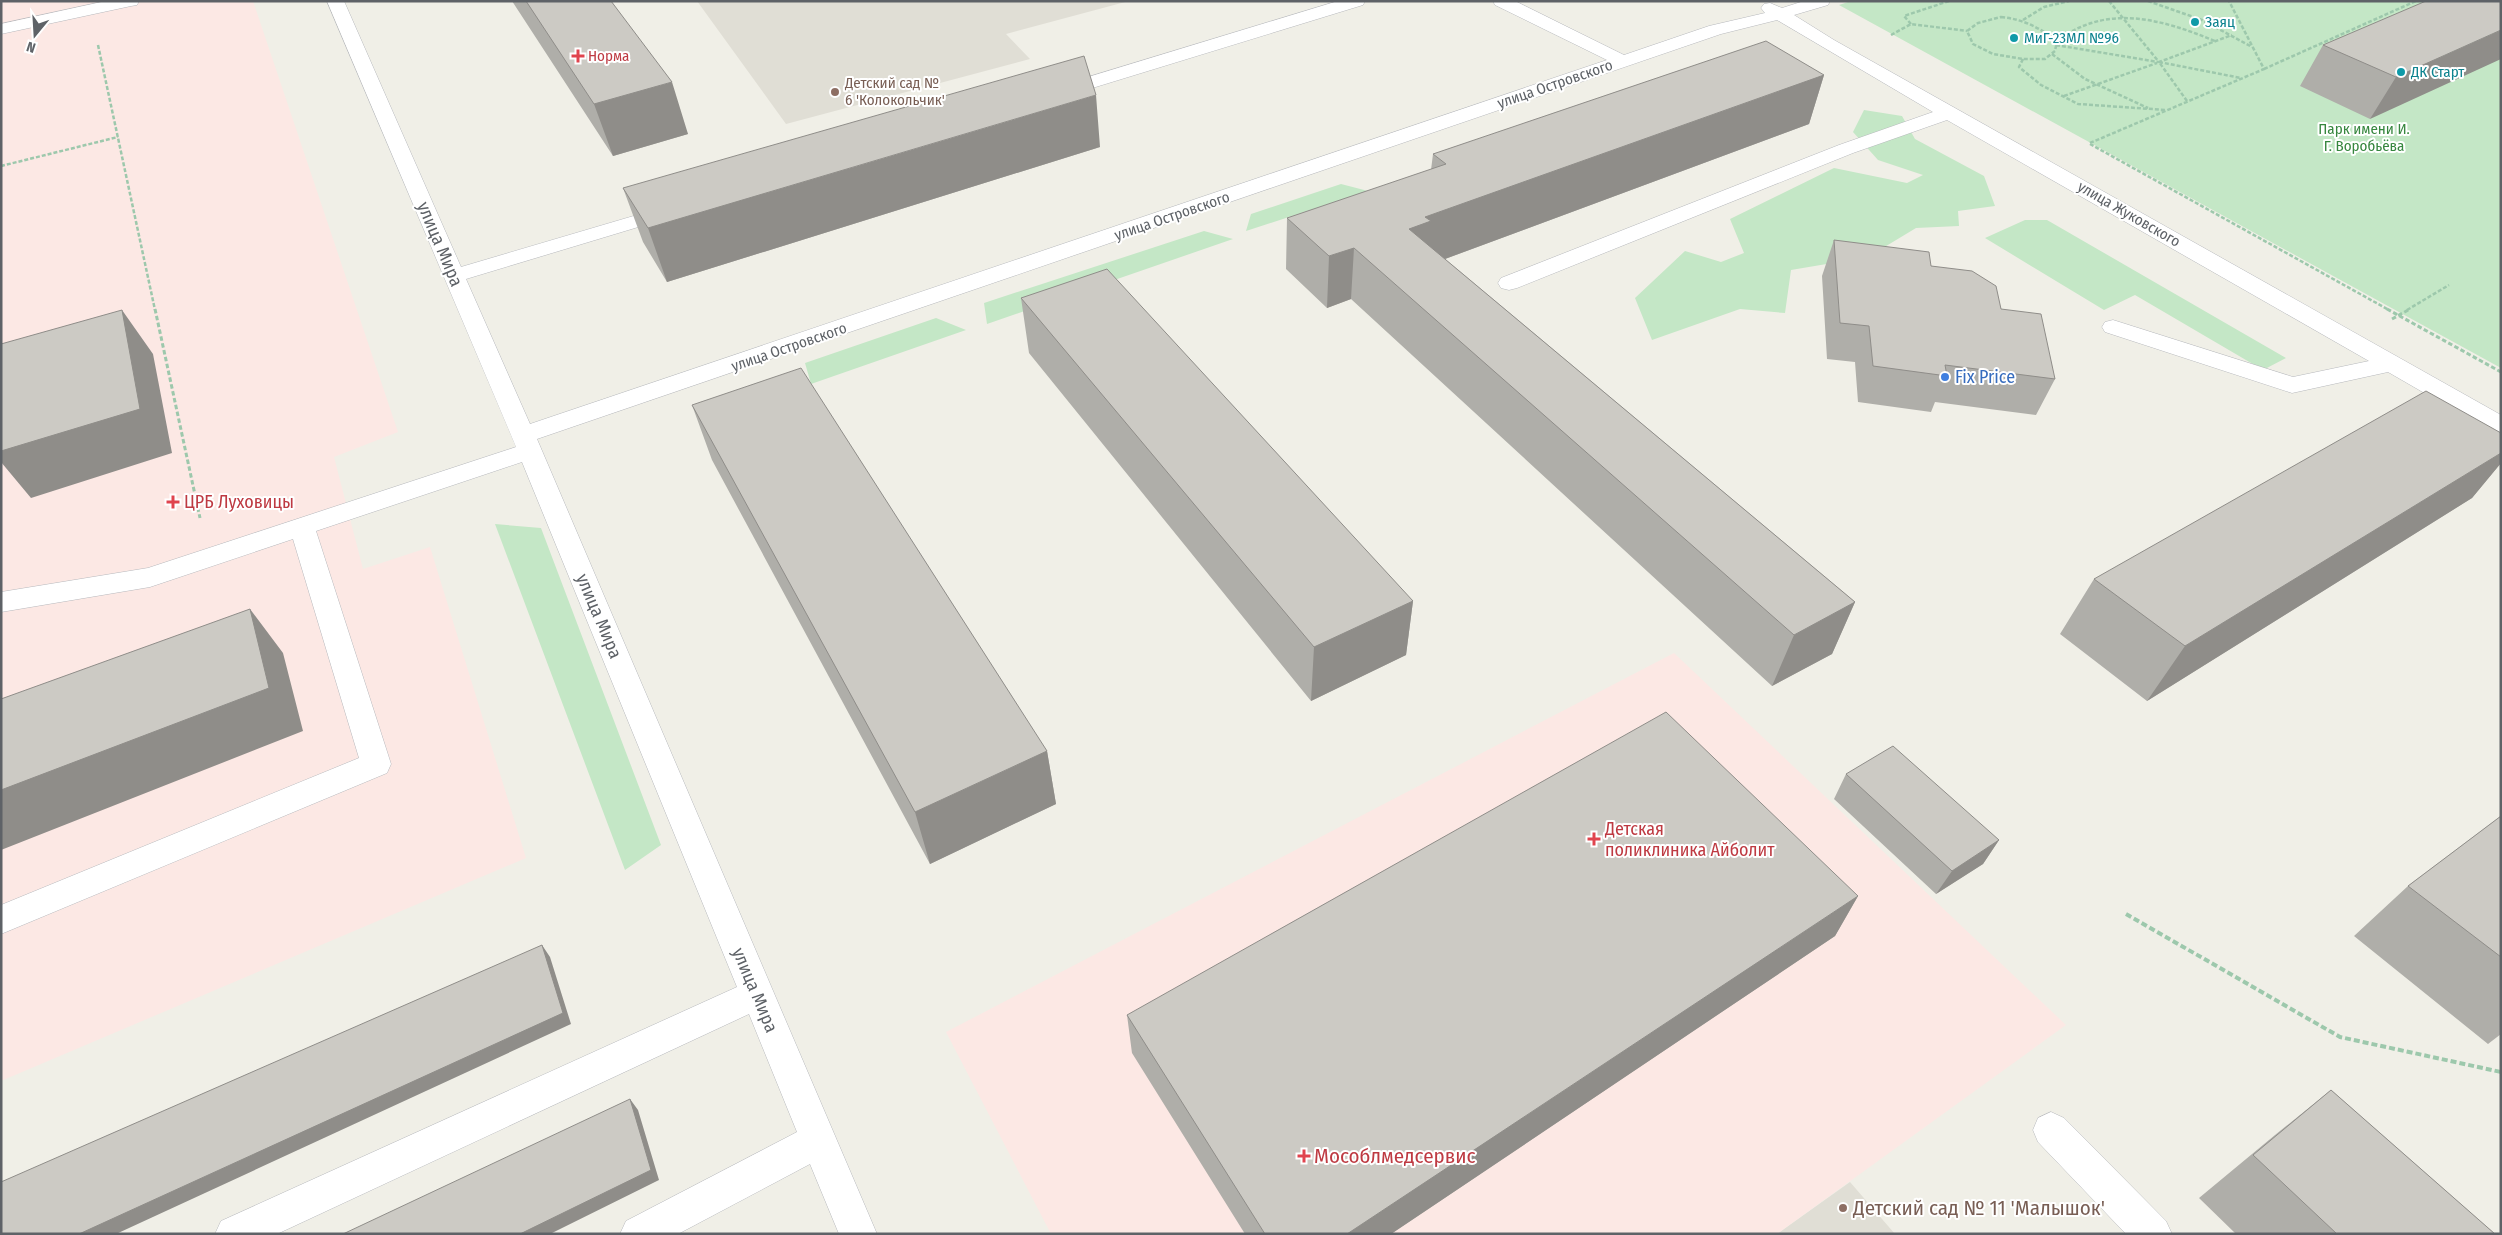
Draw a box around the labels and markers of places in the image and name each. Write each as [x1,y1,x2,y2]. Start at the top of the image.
place label: Заяц [2205,13,2235,31]
marker: Заяц [2189,16,2201,28]
place label: МиГ-23МЛ №96 [2024,29,2119,47]
marker: МиГ-23МЛ №96 [2008,32,2020,44]
place label: Норма [588,47,629,65]
marker: Норма [572,50,584,62]
place label: ДК Старт [2410,63,2465,81]
marker: ДК Старт [2395,66,2407,78]
place label: Детский сад № 6 'Колокольчик' [844,74,945,109]
marker: Детский сад № 6 'Колокольчик' [829,86,841,98]
place label: Fix Price [1955,366,2015,388]
marker: Fix Price [1939,371,1951,383]
place label: ЦРБ Луховицы [184,491,294,513]
marker: ЦРБ Луховицы [166,495,180,509]
place label: Детская поликлиника Айболит [1604,818,1775,861]
marker: Детская поликлиника Айболит [1587,832,1601,846]
place label: Мособлмедсервис [1314,1143,1476,1169]
marker: Мособлмедсервис [1298,1150,1310,1162]
place label: Детский сад № 11 'Малышок' [1852,1195,2105,1221]
marker: Детский сад № 11 'Малышок' [1837,1202,1849,1214]

